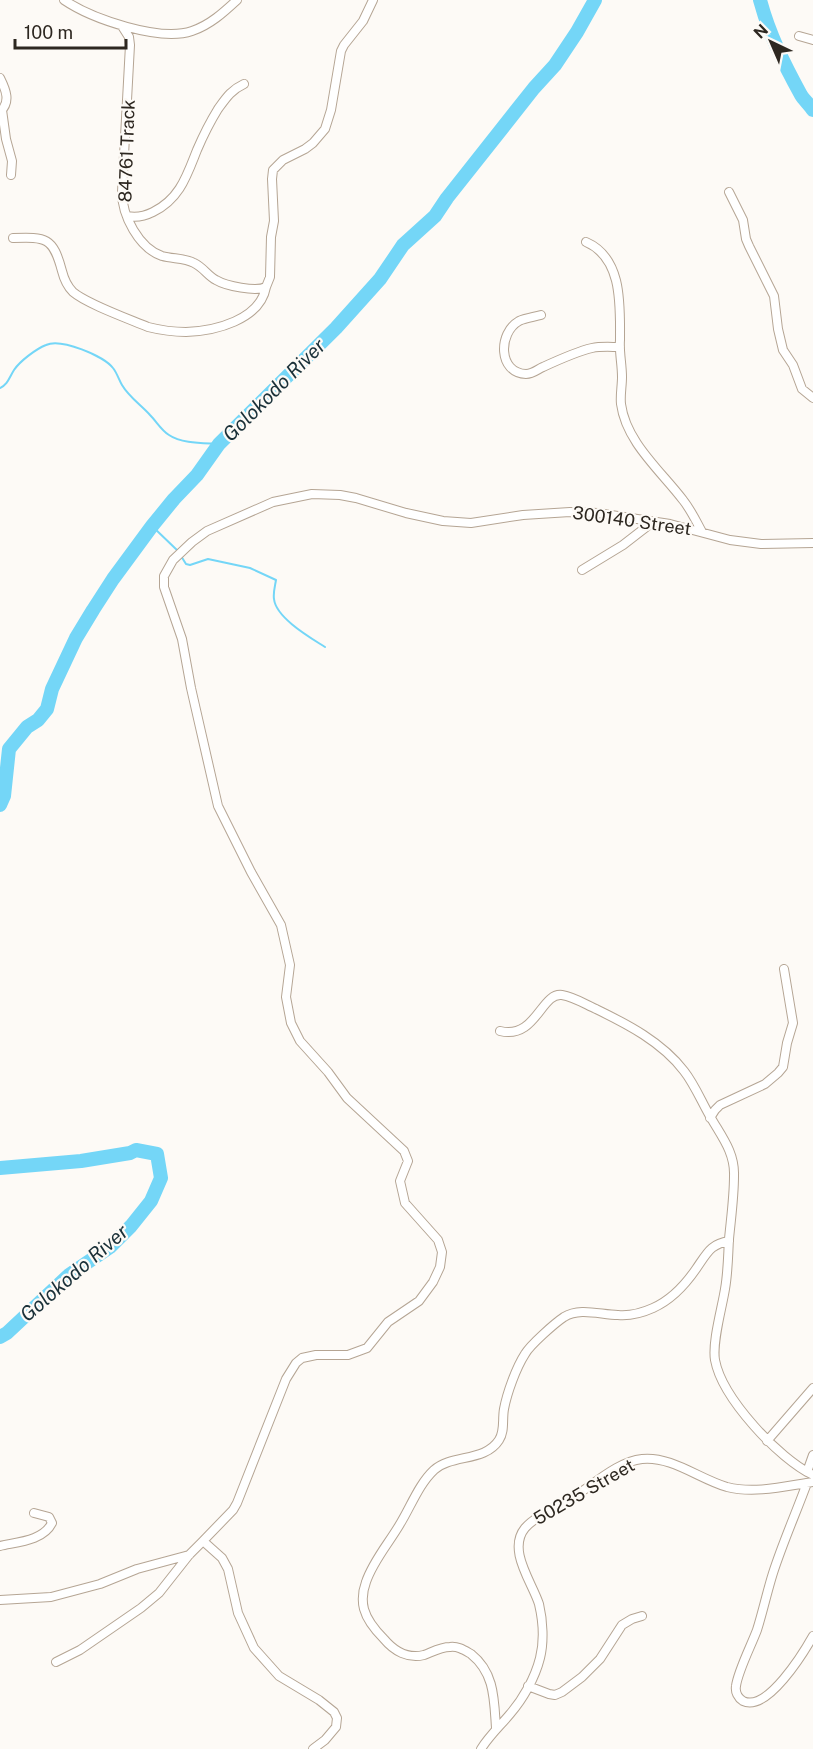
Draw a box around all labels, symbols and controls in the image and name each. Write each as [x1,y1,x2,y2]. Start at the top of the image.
scale bar [15,12,126,50]
north arrow [741,12,801,72]
text: N [750,20,772,43]
text: 100 m [24,22,73,43]
street label: 84761 Track [114,99,139,203]
water label: Golokodo River [218,333,331,446]
street label: 300140 Street [571,502,693,539]
water label: Golokodo River [15,1219,133,1326]
street label: 50235 Street [530,1454,638,1529]

